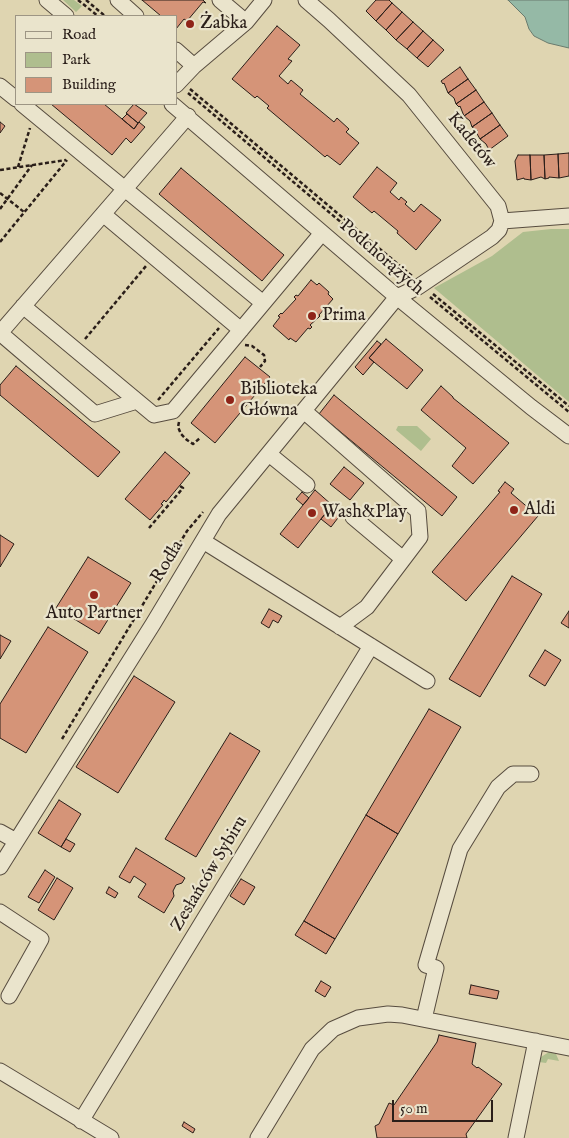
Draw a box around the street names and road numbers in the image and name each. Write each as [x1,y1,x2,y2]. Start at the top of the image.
street label: Kadetów [442,109,500,173]
street label: Podchorążych [334,215,428,301]
street label: Rodła [147,537,189,587]
street label: Zesłańców Sybiru [167,812,253,936]

